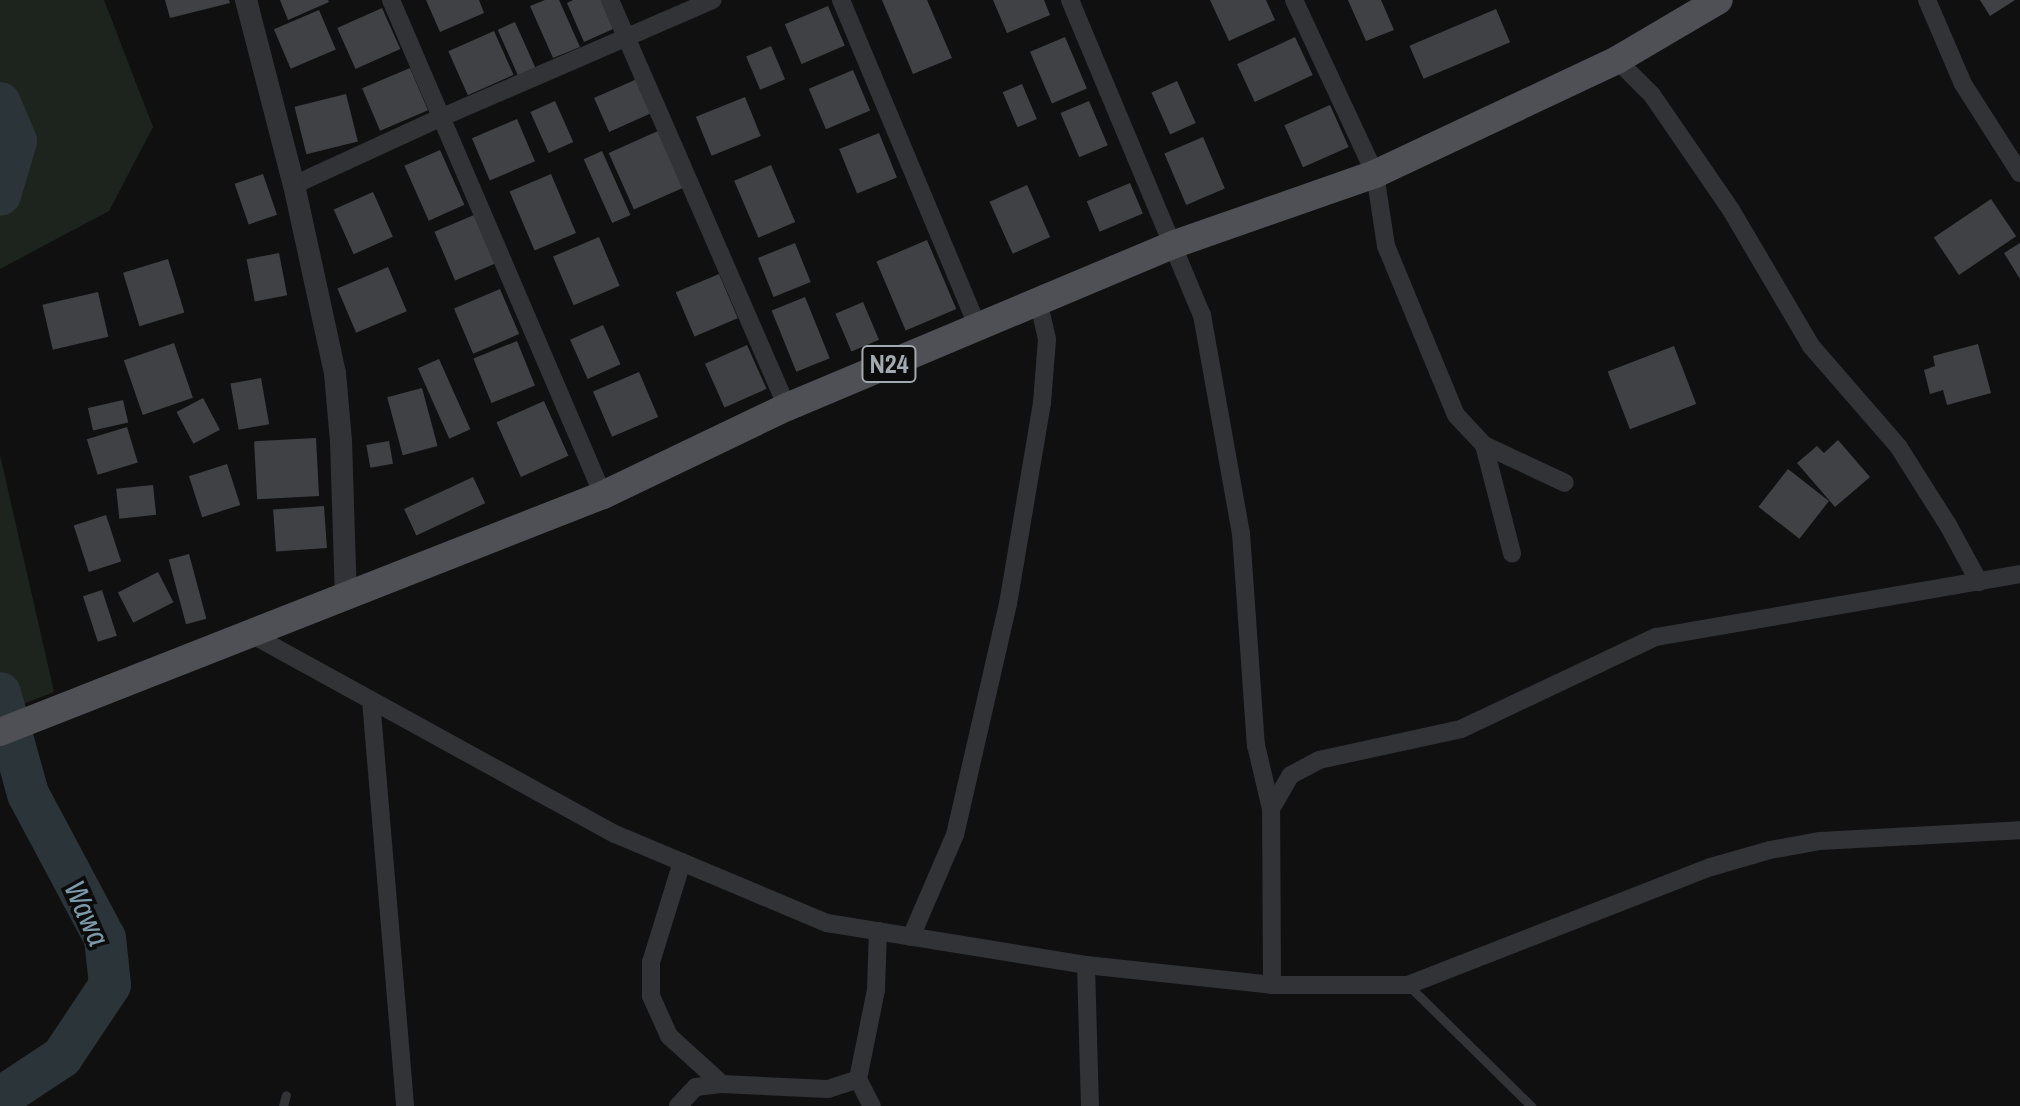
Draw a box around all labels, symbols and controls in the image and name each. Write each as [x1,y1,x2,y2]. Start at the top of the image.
road number: N24 [861,342,917,386]
water label: Wawa [57,875,117,951]

